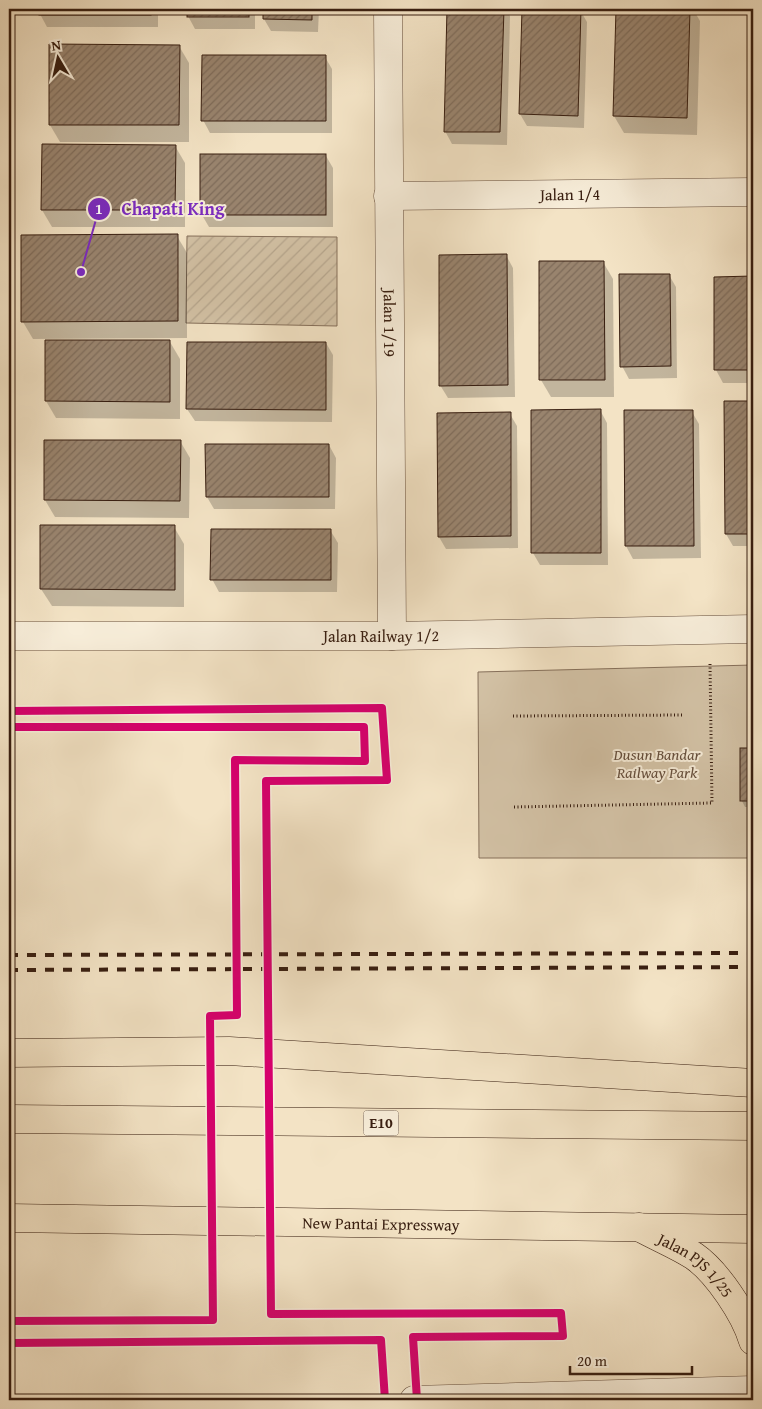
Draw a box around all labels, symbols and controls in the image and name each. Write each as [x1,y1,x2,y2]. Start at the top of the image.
north arrow [32,32,82,82]
text: N [50,34,63,56]
street label: Jalan 1/4 [538,182,600,206]
callout: Chapati King [87,193,235,226]
text: Chapati King [122,195,225,222]
text: 1 [95,198,103,219]
street label: Jalan 1/19 [378,287,402,357]
street label: Jalan Railway 1/2 [321,623,439,648]
park label: Dusun Bandar Railway Park [613,742,702,784]
road number: E10 [364,1110,398,1136]
street label: New Pantai Expressway [302,1210,460,1237]
street label: Jalan PJS 1/25 [652,1226,740,1302]
scale bar [570,1344,692,1376]
text: 20 m [577,1350,608,1371]

